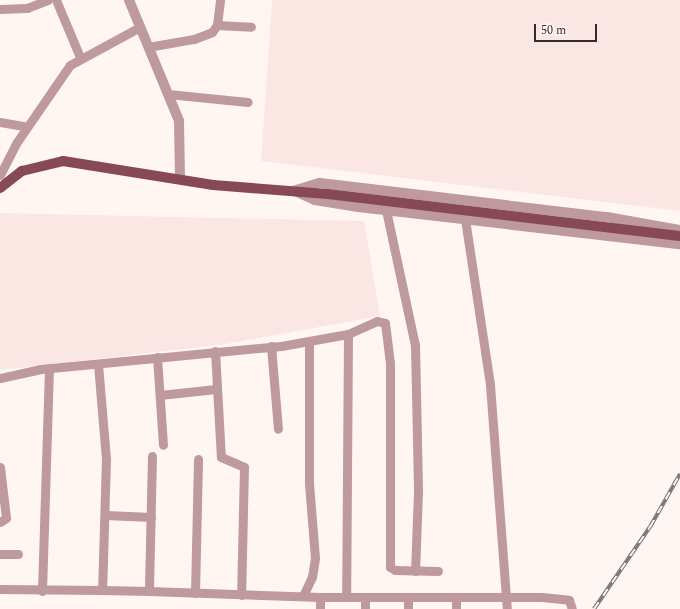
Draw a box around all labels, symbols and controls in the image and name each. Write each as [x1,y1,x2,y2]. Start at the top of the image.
scale bar [536,16,599,42]
text: 50 m [541,21,566,40]

